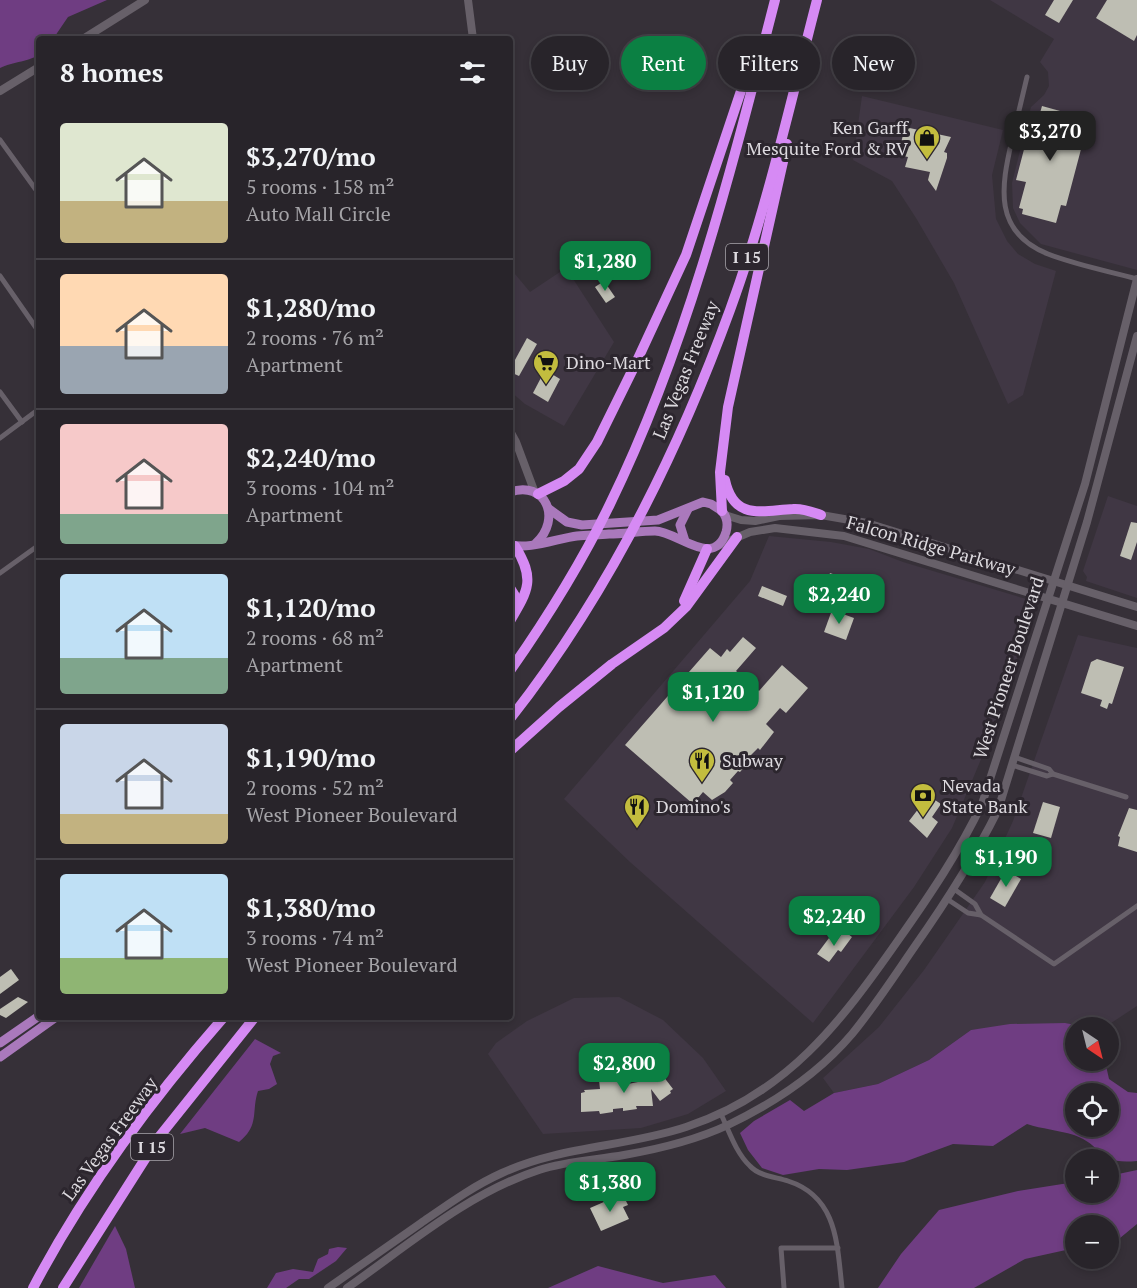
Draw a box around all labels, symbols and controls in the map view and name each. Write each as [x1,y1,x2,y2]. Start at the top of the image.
chip: Buy [531,36,609,90]
chip: Rent [621,36,706,90]
chip: Filters [718,36,820,90]
chip: New [832,36,915,90]
text: 8 homes [60,55,164,89]
icon: filters [456,56,489,89]
pin: $3,270 [1001,111,1099,162]
place label: Ken Garff Mesquite Ford & RV [746,115,910,160]
text: $3,270 [1019,117,1081,144]
shop icon: Ken Garff Mesquite Ford & RV [912,123,942,161]
text: $3,270/mo [246,139,376,173]
icon: home [108,147,180,219]
text: 5 rooms · 158 m² [246,173,394,200]
text: Auto Mall Circle [246,200,391,227]
pin: $1,280 [556,241,654,292]
road number: I 15 [726,244,768,270]
text: $1,280 [574,247,636,274]
text: $1,280/mo [246,290,376,324]
street label: Las Vegas Freeway [646,296,724,442]
icon: home [108,298,180,370]
text: 2 rooms · 76 m² [246,324,384,351]
supermarket icon: Dino-Mart [531,348,561,386]
place label: Dino-Mart [566,350,651,374]
text: Apartment [246,351,343,378]
text: $2,240/mo [246,440,376,474]
icon: home [108,448,180,520]
text: 3 rooms · 104 m² [246,474,394,501]
text: Apartment [246,501,343,528]
street label: Falcon Ridge Parkway [844,509,1019,581]
street label: West Pioneer Boulevard [967,573,1049,762]
pin: $2,240 [790,574,888,625]
text: $2,240 [808,580,870,607]
text: $1,120/mo [246,590,376,624]
icon: home [108,598,180,670]
text: 2 rooms · 68 m² [246,624,384,651]
text: Apartment [246,651,343,678]
pin: $1,120 [664,672,762,723]
text: $1,120 [682,678,744,705]
text: $1,190/mo [246,740,376,774]
restaurant icon: Subway [687,746,717,784]
icon: home [108,748,180,820]
place label: Subway [722,748,784,772]
place label: Nevada State Bank [942,773,1028,818]
text: 2 rooms · 52 m² [246,774,384,801]
bank icon: Nevada State Bank [908,781,938,819]
restaurant icon: Domino's [622,792,652,830]
place label: Domino's [656,794,731,818]
text: West Pioneer Boulevard [246,801,458,828]
pin: $1,190 [957,837,1055,888]
text: $1,190 [975,843,1037,870]
text: $1,380/mo [246,890,376,924]
pin: $2,240 [785,896,883,947]
icon: home [108,898,180,970]
text: $2,240 [803,902,865,929]
text: 3 rooms · 74 m² [246,924,384,951]
text: West Pioneer Boulevard [246,951,458,978]
north arrow [1065,1017,1119,1071]
map controls [1065,1017,1119,1269]
pin: $2,800 [575,1043,673,1094]
text: $2,800 [593,1049,655,1076]
street label: Las Vegas Freeway [56,1071,163,1205]
button: locate [1065,1083,1119,1137]
road number: I 15 [131,1134,173,1160]
button: + [1065,1149,1119,1203]
pin: $1,380 [561,1162,659,1213]
text: $1,380 [579,1168,641,1195]
button: − [1065,1215,1119,1269]

